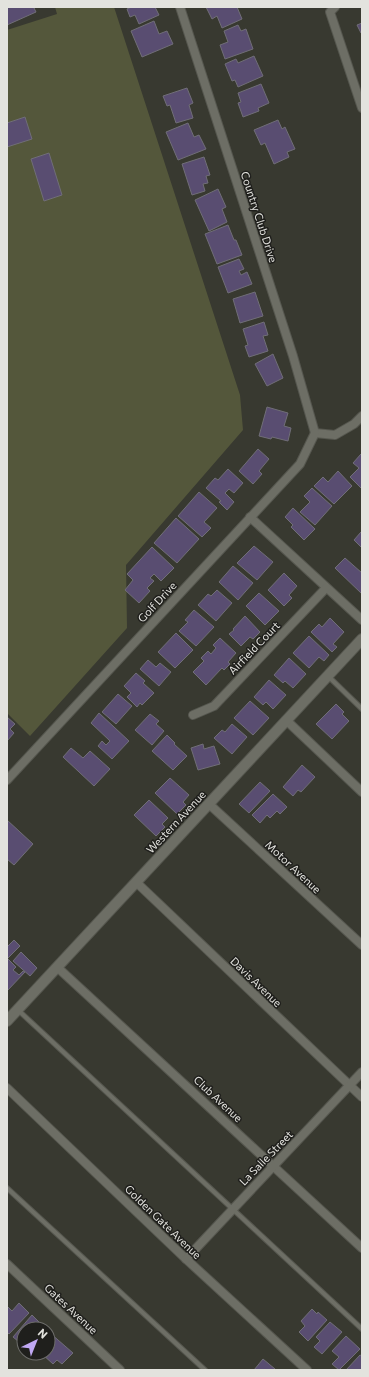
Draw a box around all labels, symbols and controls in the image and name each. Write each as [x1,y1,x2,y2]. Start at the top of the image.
street label: Country Club Drive [239,170,280,264]
street label: Golf Drive [135,579,179,625]
street label: Airfield Court [225,618,282,677]
street label: Western Avenue [143,787,208,856]
street label: Motor Avenue [263,838,324,896]
street label: Davis Avenue [228,954,285,1009]
street label: Club Avenue [191,1073,245,1125]
street label: La Salle Street [236,1127,295,1188]
street label: Golden Gate Avenue [123,1182,204,1261]
street label: Gates Avenue [42,1281,101,1337]
north arrow [16,1321,56,1361]
text: N [36,1326,51,1341]

